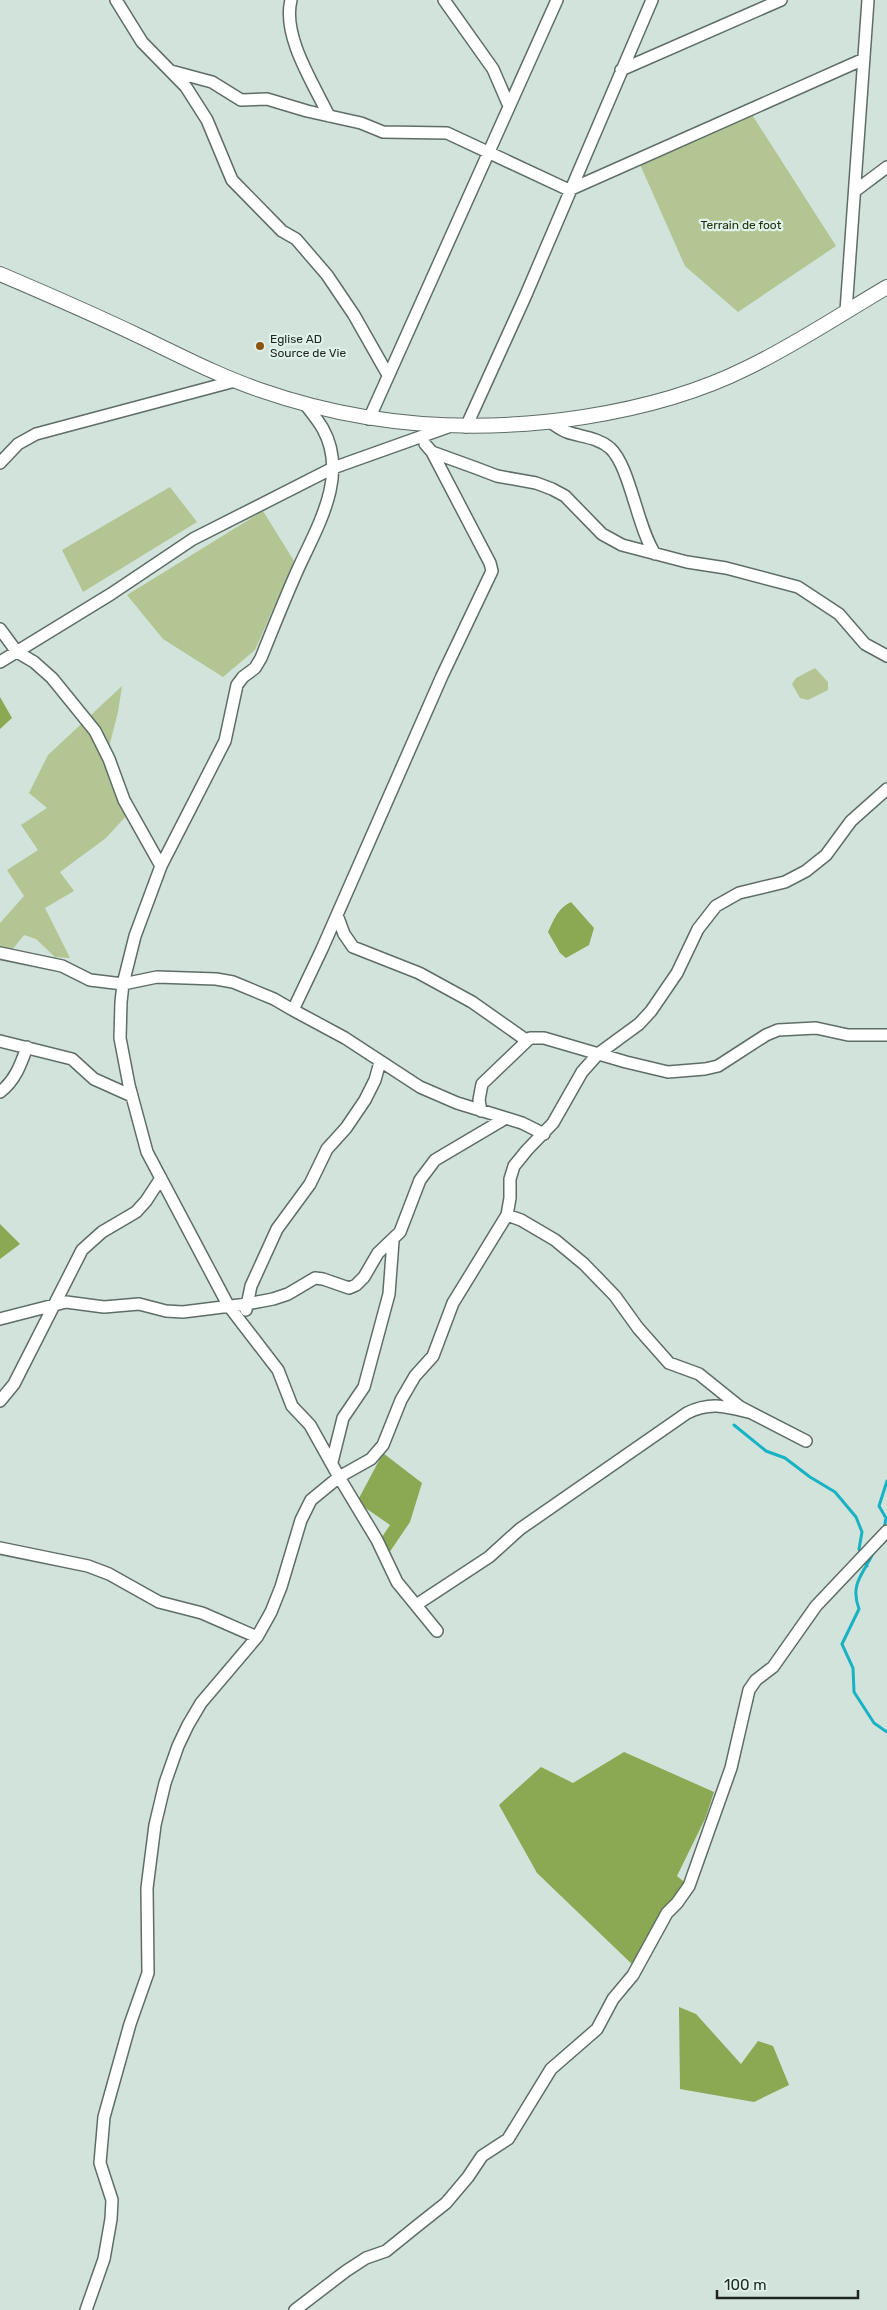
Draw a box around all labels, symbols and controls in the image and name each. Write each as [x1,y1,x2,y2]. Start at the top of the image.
park label: Terrain de foot [701,218,782,232]
place label: Eglise AD Source de Vie [270,332,347,360]
marker: Eglise AD Source de Vie [254,340,266,352]
scale bar [717,2268,858,2300]
text: 100 m [724,2276,766,2294]

